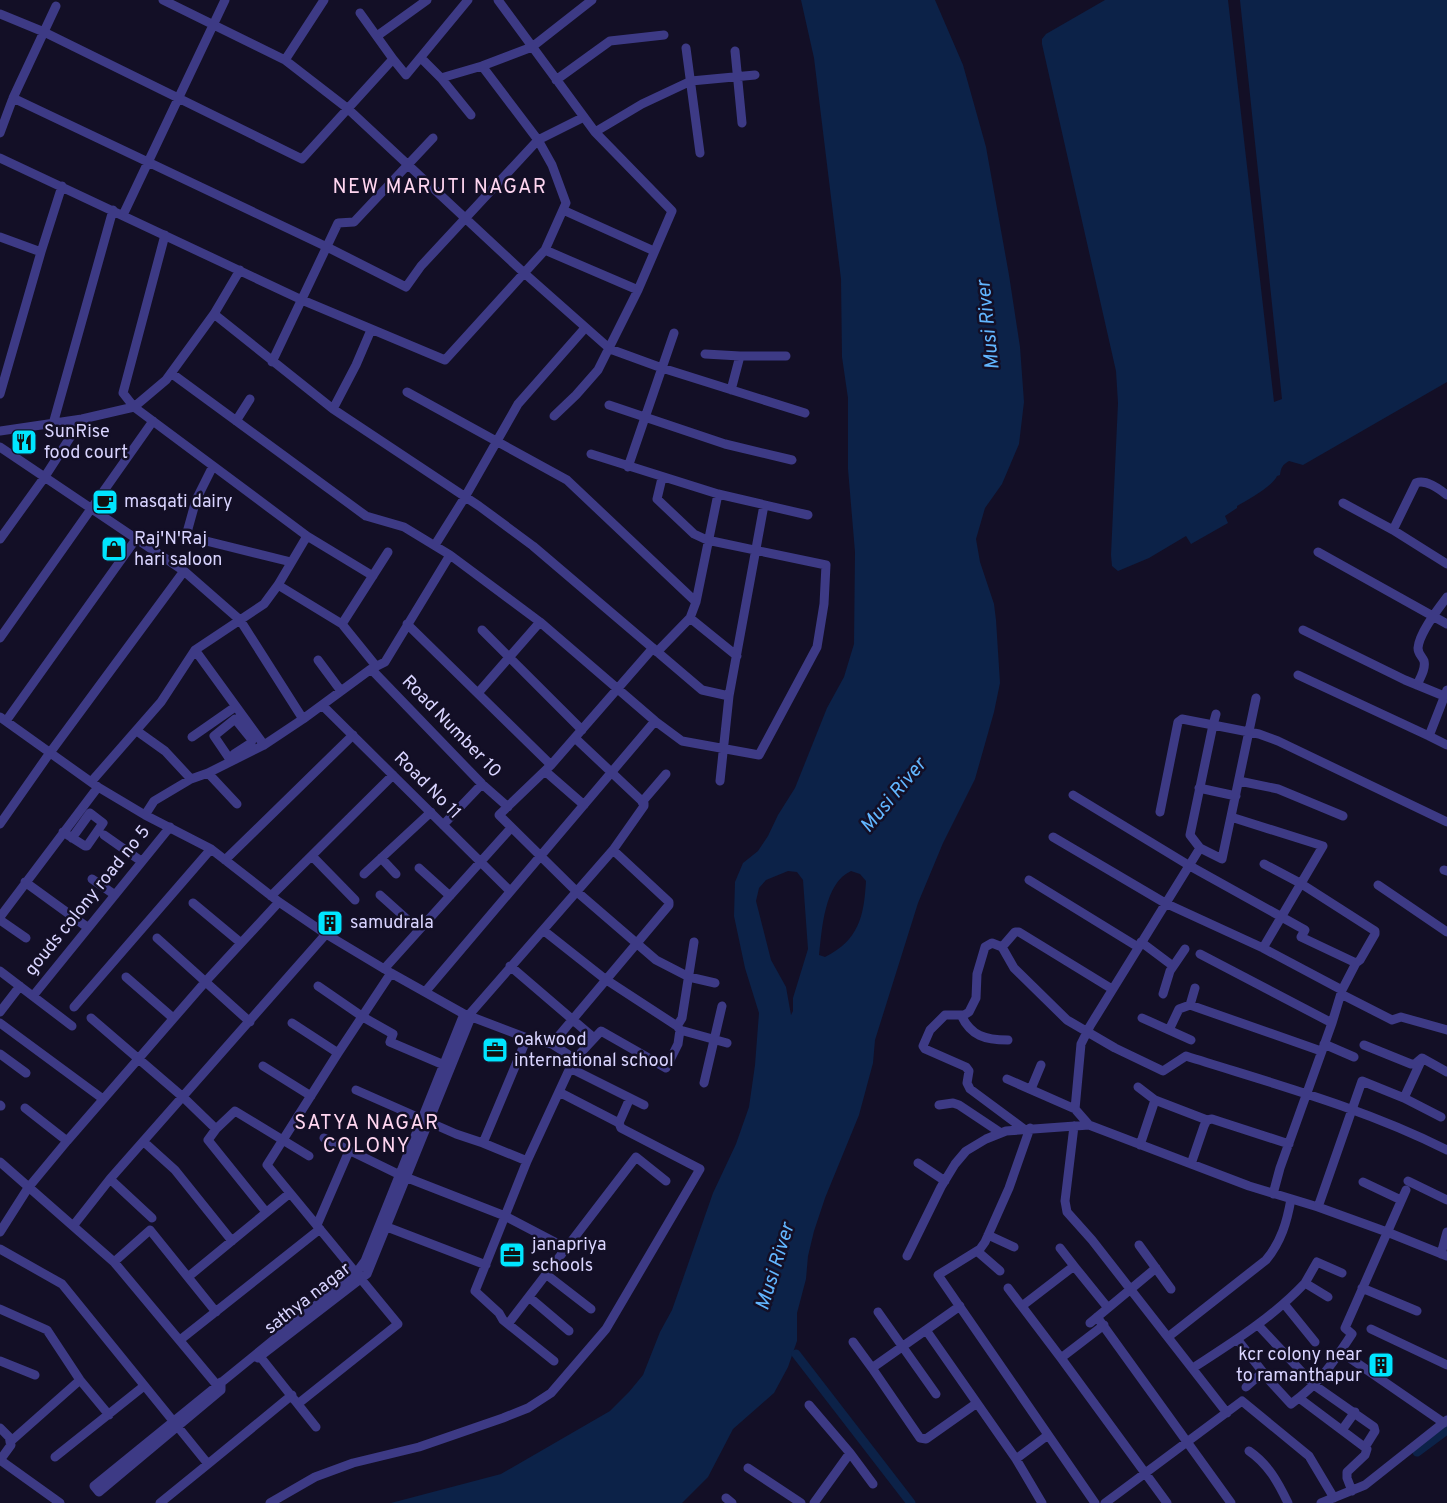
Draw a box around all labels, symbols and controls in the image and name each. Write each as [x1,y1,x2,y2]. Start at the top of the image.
district label: NEW MARUTI NAGAR [333,175,547,201]
water label: Musi River [971,277,1007,371]
place label: SunRise food court [44,421,128,465]
restaurant icon: SunRise food court [9,427,39,457]
cafe icon: masqati dairy [90,487,120,517]
place label: masqati dairy [124,491,233,514]
place label: Raj'N'Raj hari saloon [134,528,223,572]
shop icon: Raj'N'Raj hari saloon [99,534,129,564]
street label: Road Number 10 [396,671,506,783]
street label: Road No 11 [388,747,466,825]
water label: Musi River [855,752,934,839]
street label: gouds colony road no 5 [20,821,156,981]
building icon: samudrala [315,908,345,938]
place label: samudrala [350,912,434,935]
place label: oakwood international school [514,1029,674,1073]
office icon: oakwood international school [480,1035,510,1065]
district label: SATYA NAGAR COLONY [294,1111,440,1160]
water label: Musi River [750,1219,802,1314]
place label: janapriya schools [531,1234,606,1278]
office icon: janapriya schools [497,1240,527,1270]
street label: sathya nagar [260,1258,356,1340]
place label: kcr colony near to ramanthapur [1236,1344,1362,1388]
building icon: kcr colony near to ramanthapur [1366,1350,1396,1380]

